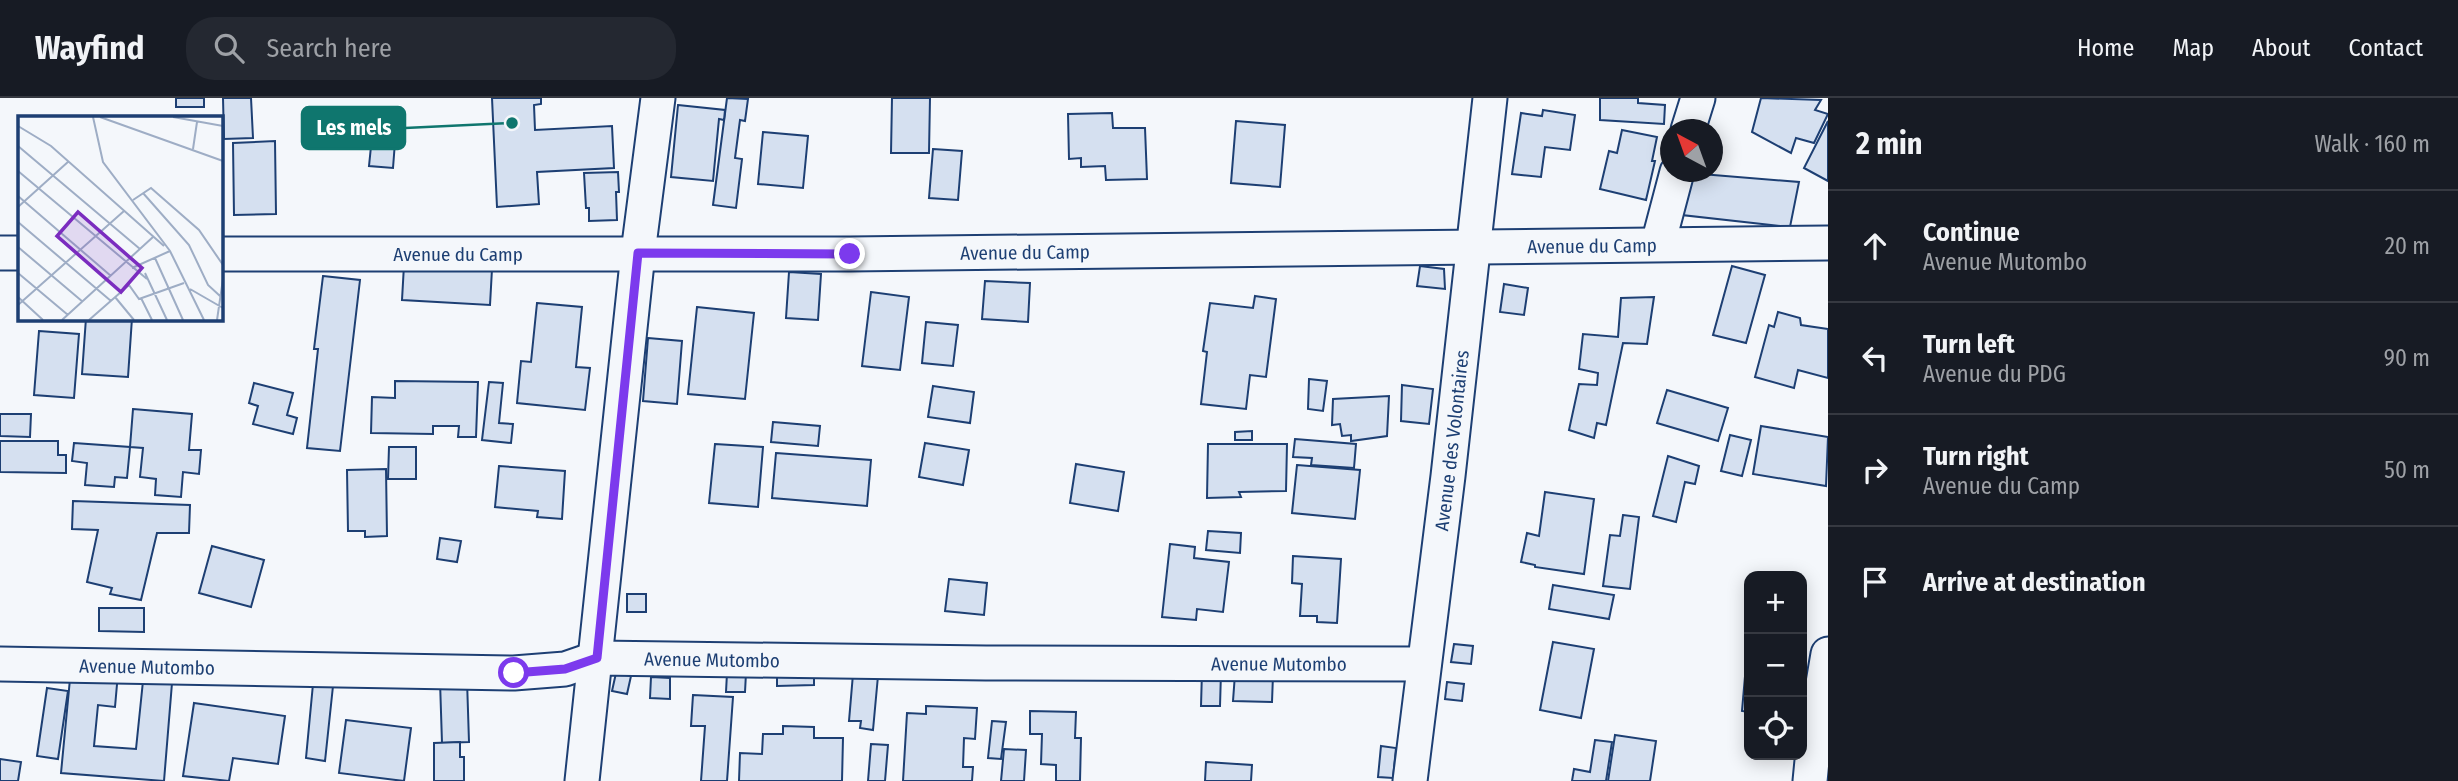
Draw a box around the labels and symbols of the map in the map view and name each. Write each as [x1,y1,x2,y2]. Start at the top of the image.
callout: Les mels [302,107,405,149]
text: Les mels [316,115,392,141]
inset map [18,116,222,320]
north arrow [1660,119,1723,182]
street label: Avenue du Camp [1527,233,1657,258]
route end [834,238,865,269]
street label: Avenue du Camp [960,240,1090,264]
street label: Avenue du Camp [393,243,523,266]
street label: Avenue des Volontaires [1430,349,1473,532]
street label: Avenue Mutombo [644,647,780,672]
street label: Avenue Mutombo [1211,652,1347,675]
street label: Avenue Mutombo [79,654,215,679]
route start [498,657,529,688]

